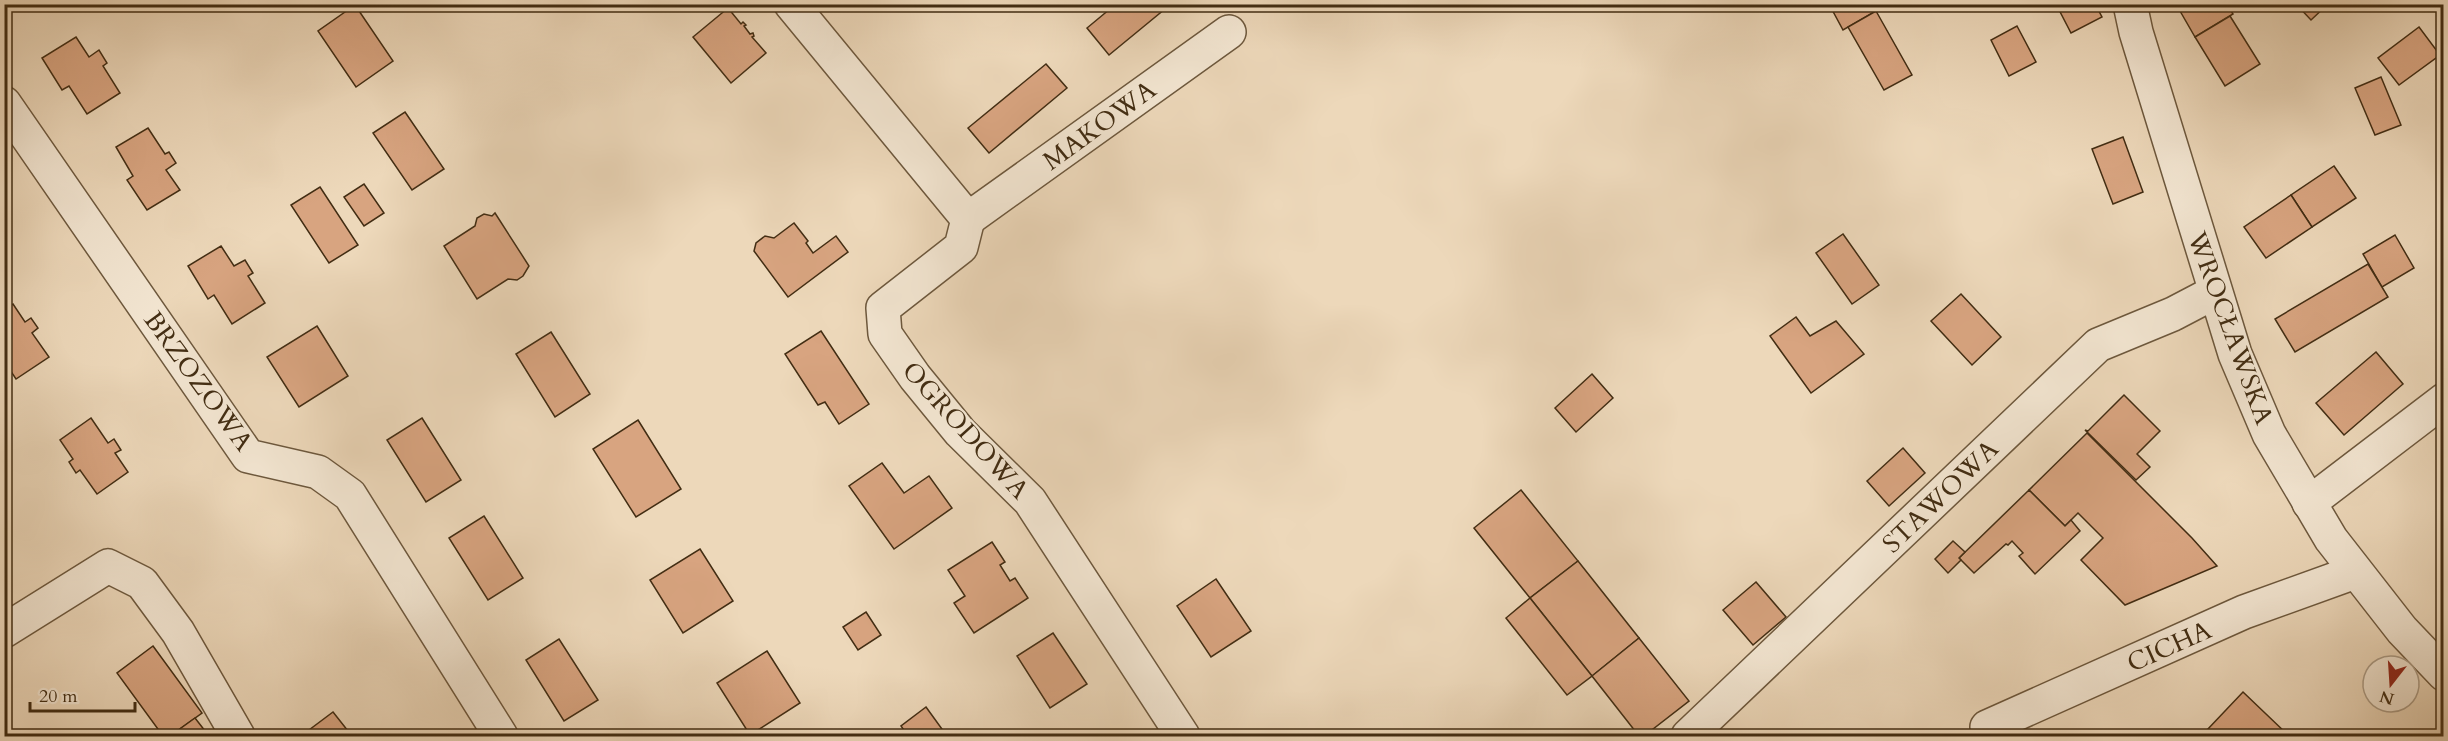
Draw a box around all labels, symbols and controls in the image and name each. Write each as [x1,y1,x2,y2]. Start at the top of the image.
street label: MAKOWA [1036,72,1163,178]
street label: WROCŁAWSKA [2179,226,2282,430]
street label: BRZOZOWA [136,304,262,459]
street label: OGRODOWA [894,354,1037,507]
street label: STAWOWA [1875,432,2006,561]
street label: CICHA [2121,612,2217,681]
north arrow [2361,654,2421,714]
scale bar [30,675,135,713]
text: 20 m [39,684,78,709]
text: N [2377,685,2397,710]

